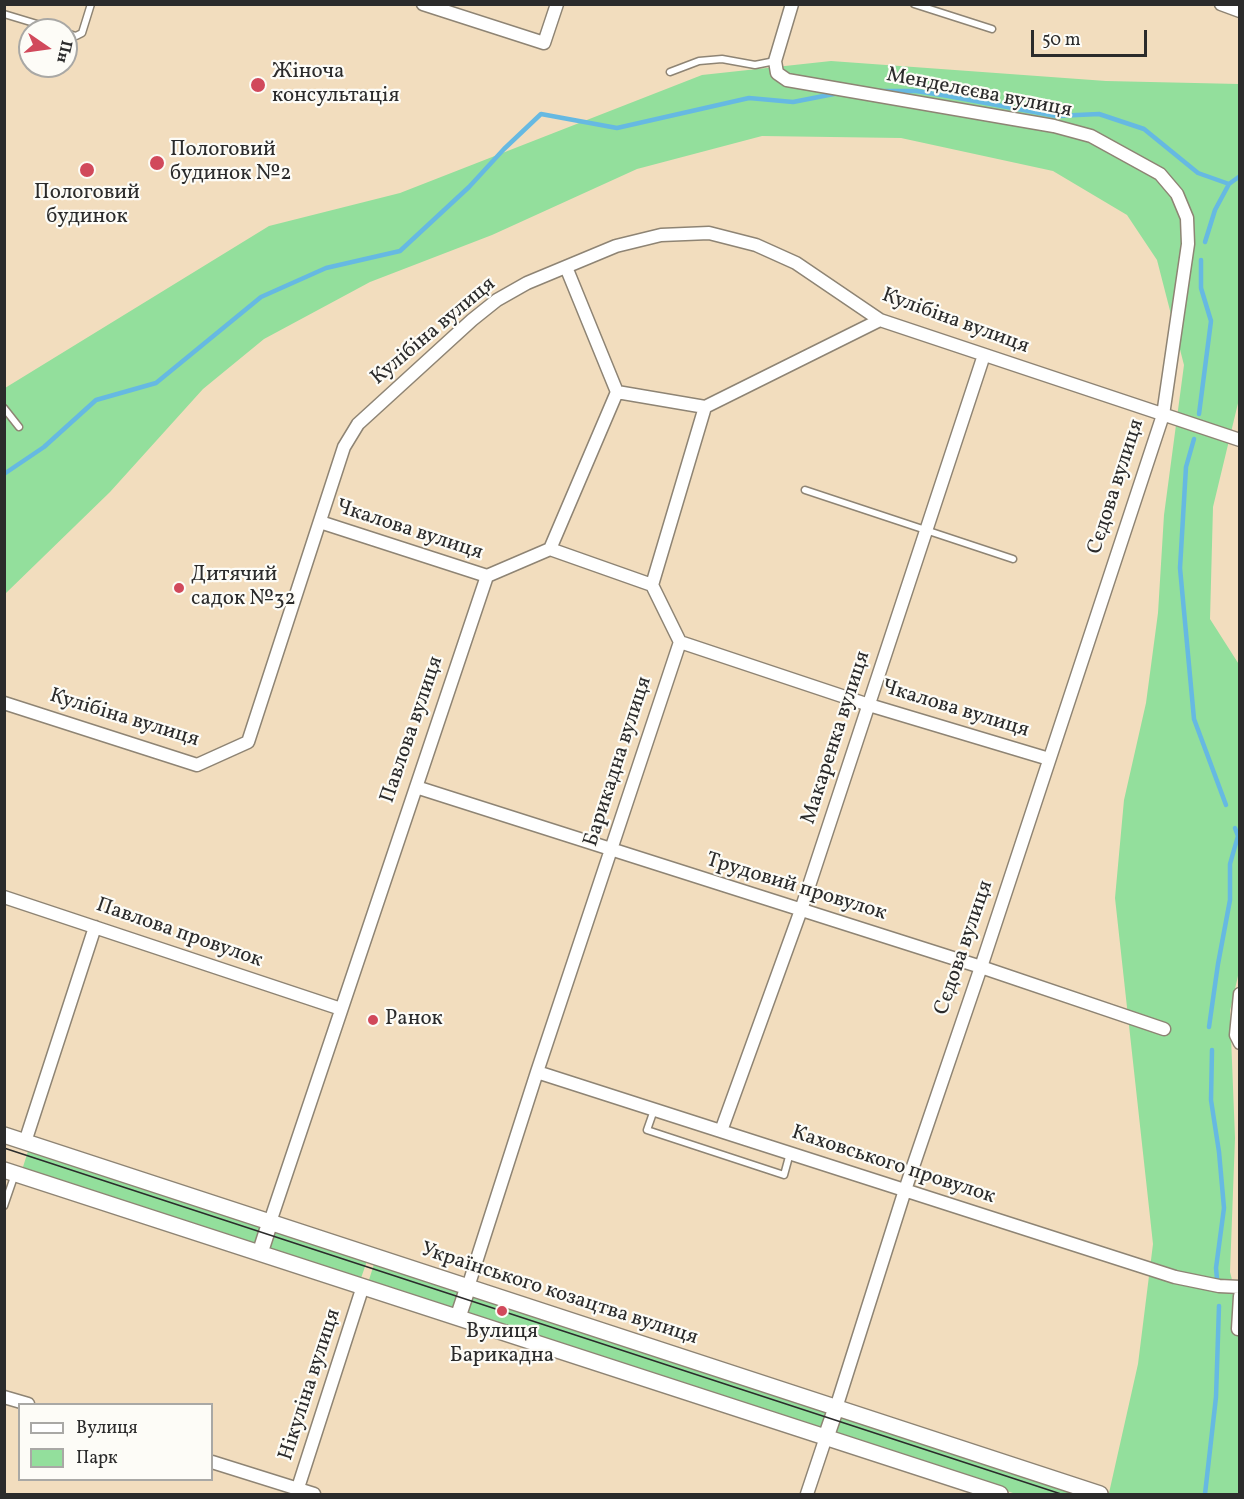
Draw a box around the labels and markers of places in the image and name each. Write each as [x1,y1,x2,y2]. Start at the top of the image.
place label: Жіноча консультація [272,60,399,110]
marker: Жіноча консультація [249,76,267,94]
place label: Пологовий будинок №2 [170,138,291,188]
marker: Пологовий будинок №2 [148,154,166,172]
marker: Пологовий будинок [78,161,96,179]
place label: Пологовий будинок [34,181,140,231]
place label: Дитячий садок №32 [191,563,296,613]
marker: Дитячий садок №32 [172,581,186,595]
place label: Ранок [385,1007,443,1033]
marker: Ранок [366,1013,380,1027]
marker: Вулиця Барикадна [495,1304,509,1318]
place label: Вулиця Барикадна [450,1320,554,1370]

